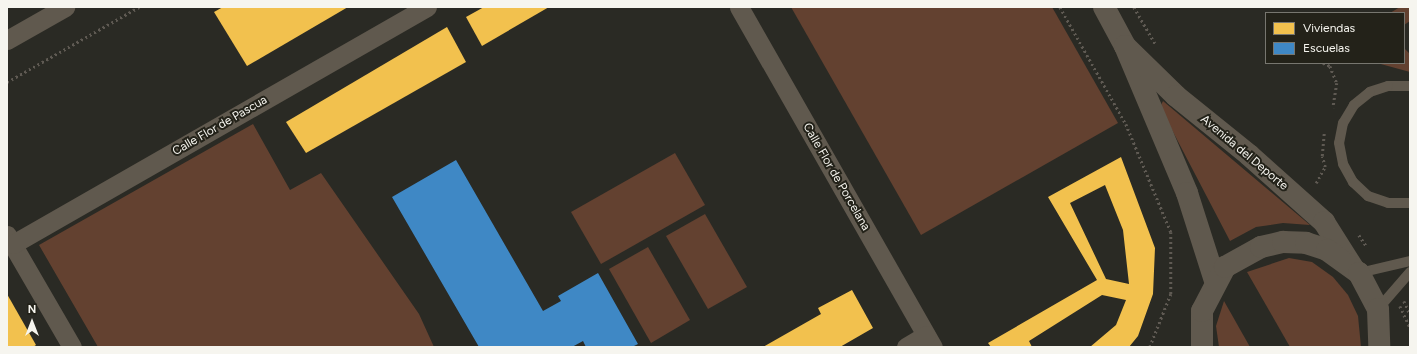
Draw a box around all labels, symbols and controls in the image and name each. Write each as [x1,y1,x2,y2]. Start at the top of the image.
legend [1265,12,1405,64]
text: Viviendas [1303,21,1355,35]
text: Escuelas [1303,41,1350,55]
street label: Calle Flor de Pascua [170,93,270,159]
street label: Avenida del Deporte [1197,112,1291,194]
street label: Calle Flor de Porcelana [799,121,873,233]
north arrow [12,302,52,342]
text: N [28,303,36,316]

